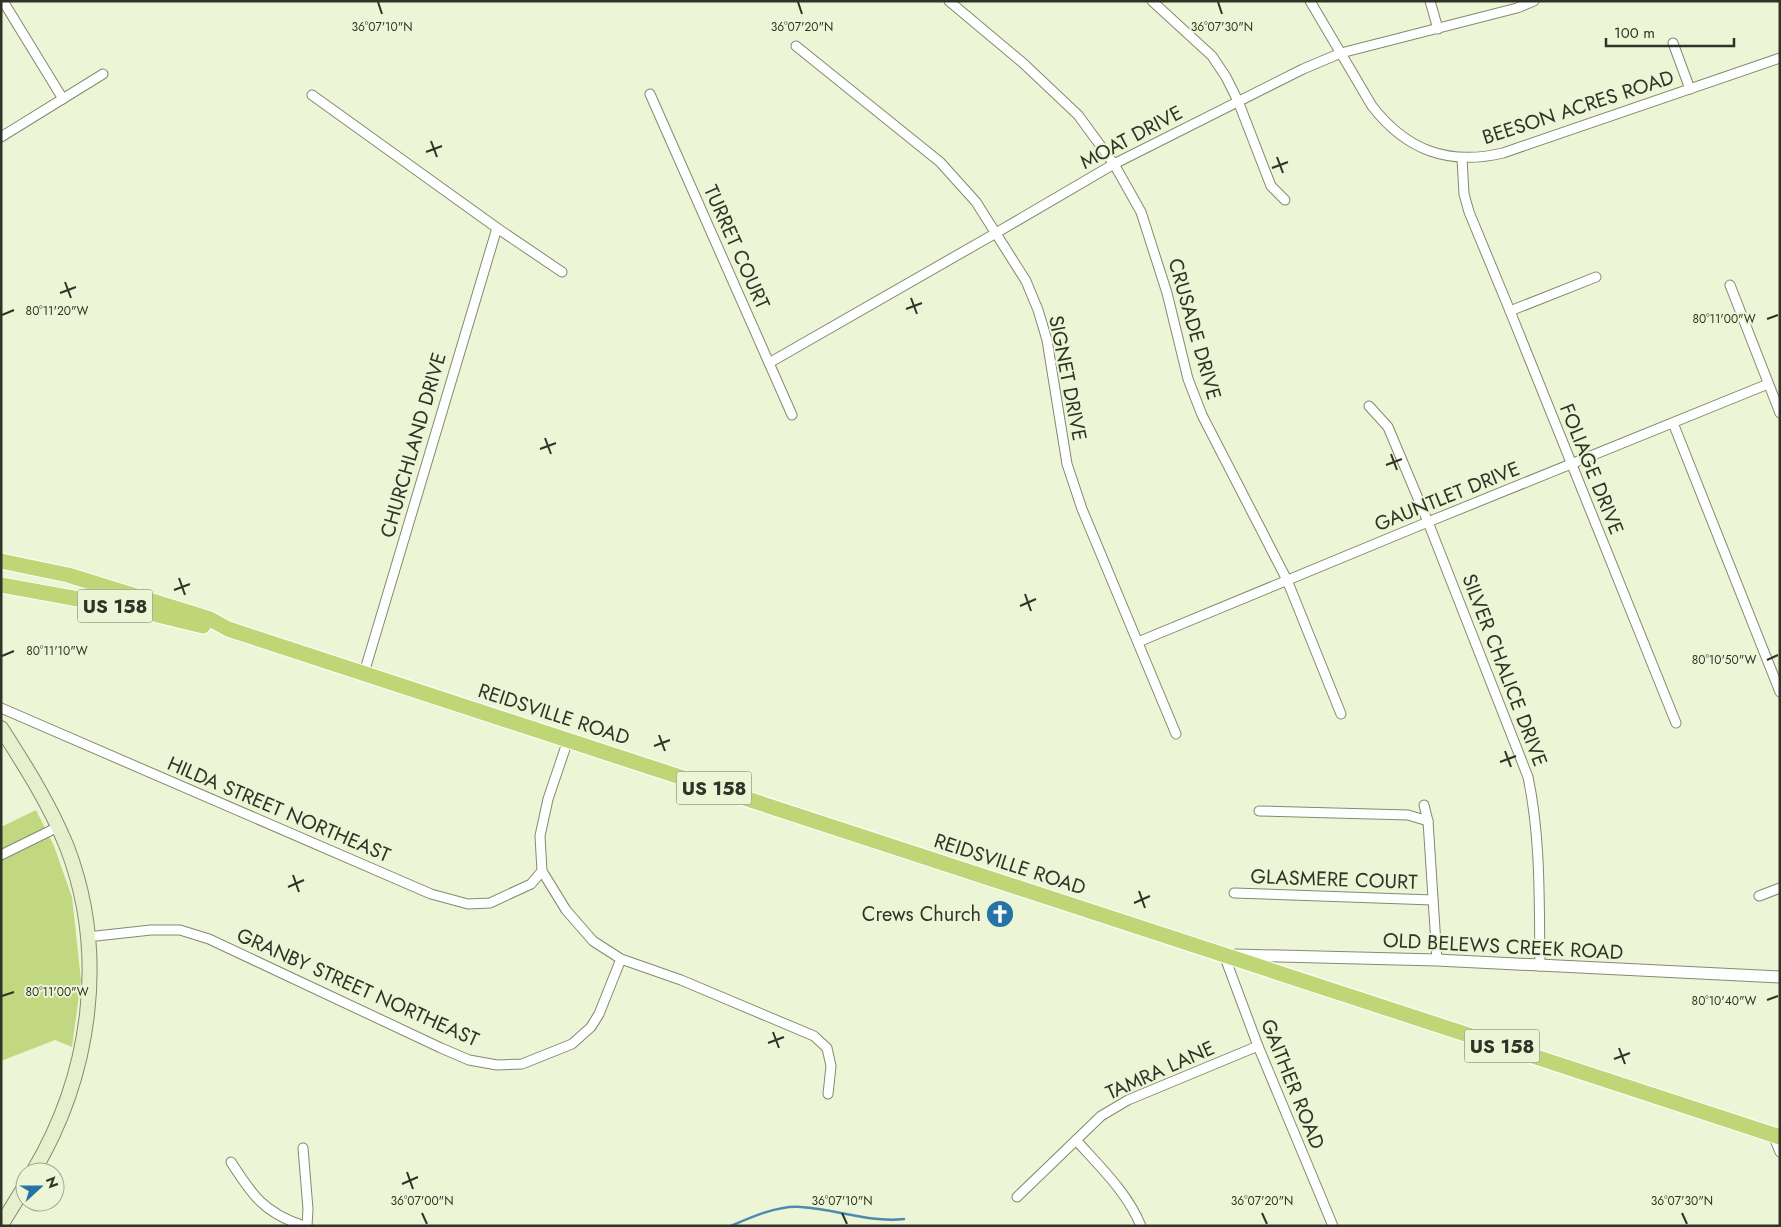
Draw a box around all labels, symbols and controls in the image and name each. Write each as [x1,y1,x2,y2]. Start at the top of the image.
scale bar [1606,15,1734,47]
text: 36°07'10"N [351,18,413,36]
text: 36°07'20"N [771,18,833,36]
text: 36°07'30"N [1191,18,1253,36]
text: 100 m [1614,22,1655,44]
street label: BEESON ACRES ROAD [1479,63,1678,152]
street label: MOAT DRIVE [1075,98,1188,177]
street label: TURRET COURT [696,181,777,315]
street label: CRUSADE DRIVE [1160,255,1229,403]
text: 80°11'20"W [26,302,89,320]
text: 80°11'00"W [1692,310,1756,328]
street label: SIGNET DRIVE [1041,313,1094,443]
street label: CHURCHLAND DRIVE [373,349,454,541]
street label: FOLIAGE DRIVE [1552,399,1631,539]
street label: GAUNTLET DRIVE [1370,454,1524,539]
street label: SILVER CHALICE DRIVE [1454,570,1555,771]
road number: US 158 [78,590,152,622]
text: 80°11'10"W [26,642,88,660]
text: 80°10'50"W [1692,651,1756,669]
street label: REIDSVILLE ROAD [474,676,633,753]
street label: HILDA STREET NORTHEAST [163,749,395,870]
road number: US 158 [676,771,752,804]
street label: REIDSVILLE ROAD [930,826,1089,903]
street label: GLASMERE COURT [1250,862,1419,897]
church icon: Crews Church [985,899,1015,929]
place label: Crews Church [862,900,981,929]
street label: GRANBY STREET NORTHEAST [232,921,484,1054]
street label: OLD BELEWS CREEK ROAD [1382,926,1624,967]
text: 80°11'00"W [25,983,89,1001]
text: 80°10'40"W [1692,992,1757,1010]
street label: GAITHER ROAD [1253,1015,1332,1154]
road number: US 158 [1464,1030,1540,1062]
street label: TAMRA LANE [1101,1034,1219,1107]
north arrow [15,1162,65,1212]
text: N [41,1174,63,1191]
text: 36°07'00"N [390,1192,454,1210]
text: 36°07'10"N [811,1192,873,1210]
text: 36°07'20"N [1231,1192,1293,1210]
text: 36°07'30"N [1651,1192,1713,1210]

